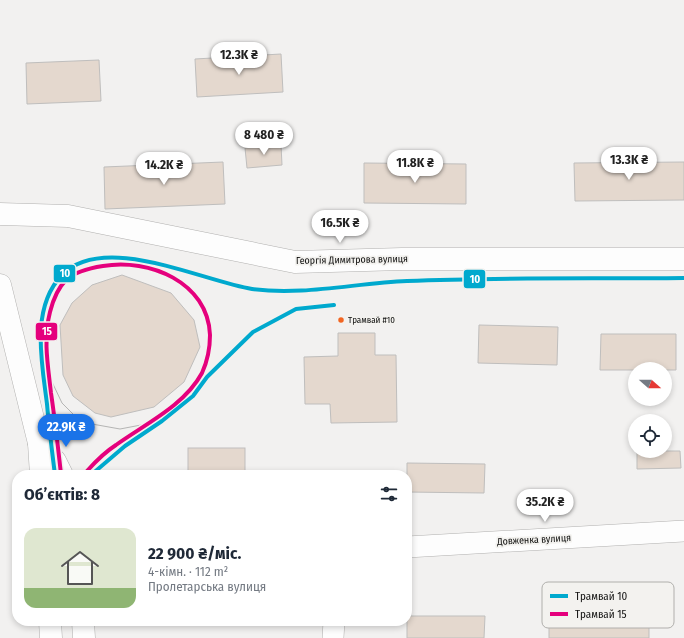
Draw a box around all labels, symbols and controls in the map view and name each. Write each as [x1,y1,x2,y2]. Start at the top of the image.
pin: 12.3K ₴ [202,42,276,76]
text: 12.3K ₴ [220,47,258,62]
pin: 8 480 ₴ [227,122,301,156]
text: 8 480 ₴ [244,127,284,142]
pin: 13.3K ₴ [592,147,666,181]
pin: 11.8K ₴ [378,150,452,184]
pin: 14.2K ₴ [127,152,201,186]
text: 13.3K ₴ [610,152,648,167]
text: 11.8K ₴ [396,155,434,170]
text: 14.2K ₴ [145,157,183,172]
pin: 16.5K ₴ [303,210,377,244]
text: 16.5K ₴ [321,215,359,230]
street label: Георгія Димитрова вулиця [296,252,408,267]
line badge: 10 [53,264,76,283]
text: 10 [60,267,70,280]
line badge: 10 [463,269,486,289]
text: 10 [470,273,480,286]
marker: Трамвай #10 [336,315,346,325]
place label: Трамвай #10 [348,315,395,325]
line badge: 15 [35,322,58,341]
text: 15 [42,325,53,338]
north arrow [628,362,672,406]
map controls [628,362,672,458]
pin: 22.9K ₴ [29,414,103,448]
button: locate [628,414,672,458]
text: 22.9K ₴ [47,419,85,434]
icon: filters [378,483,400,505]
text: Об’єктів: 8 [24,484,100,505]
pin: 35.2K ₴ [508,489,582,523]
text: 35.2K ₴ [526,494,564,509]
street label: Довженка вулиця [496,532,571,548]
text: 22 900 ₴/міс. [148,543,241,564]
icon: home [56,544,104,592]
text: 4-кімн. · 112 m² [148,564,228,579]
text: Пролетарська вулиця [148,579,266,594]
legend [542,582,674,628]
text: Трамвай 10 [575,590,628,603]
text: Трамвай 15 [575,608,627,621]

